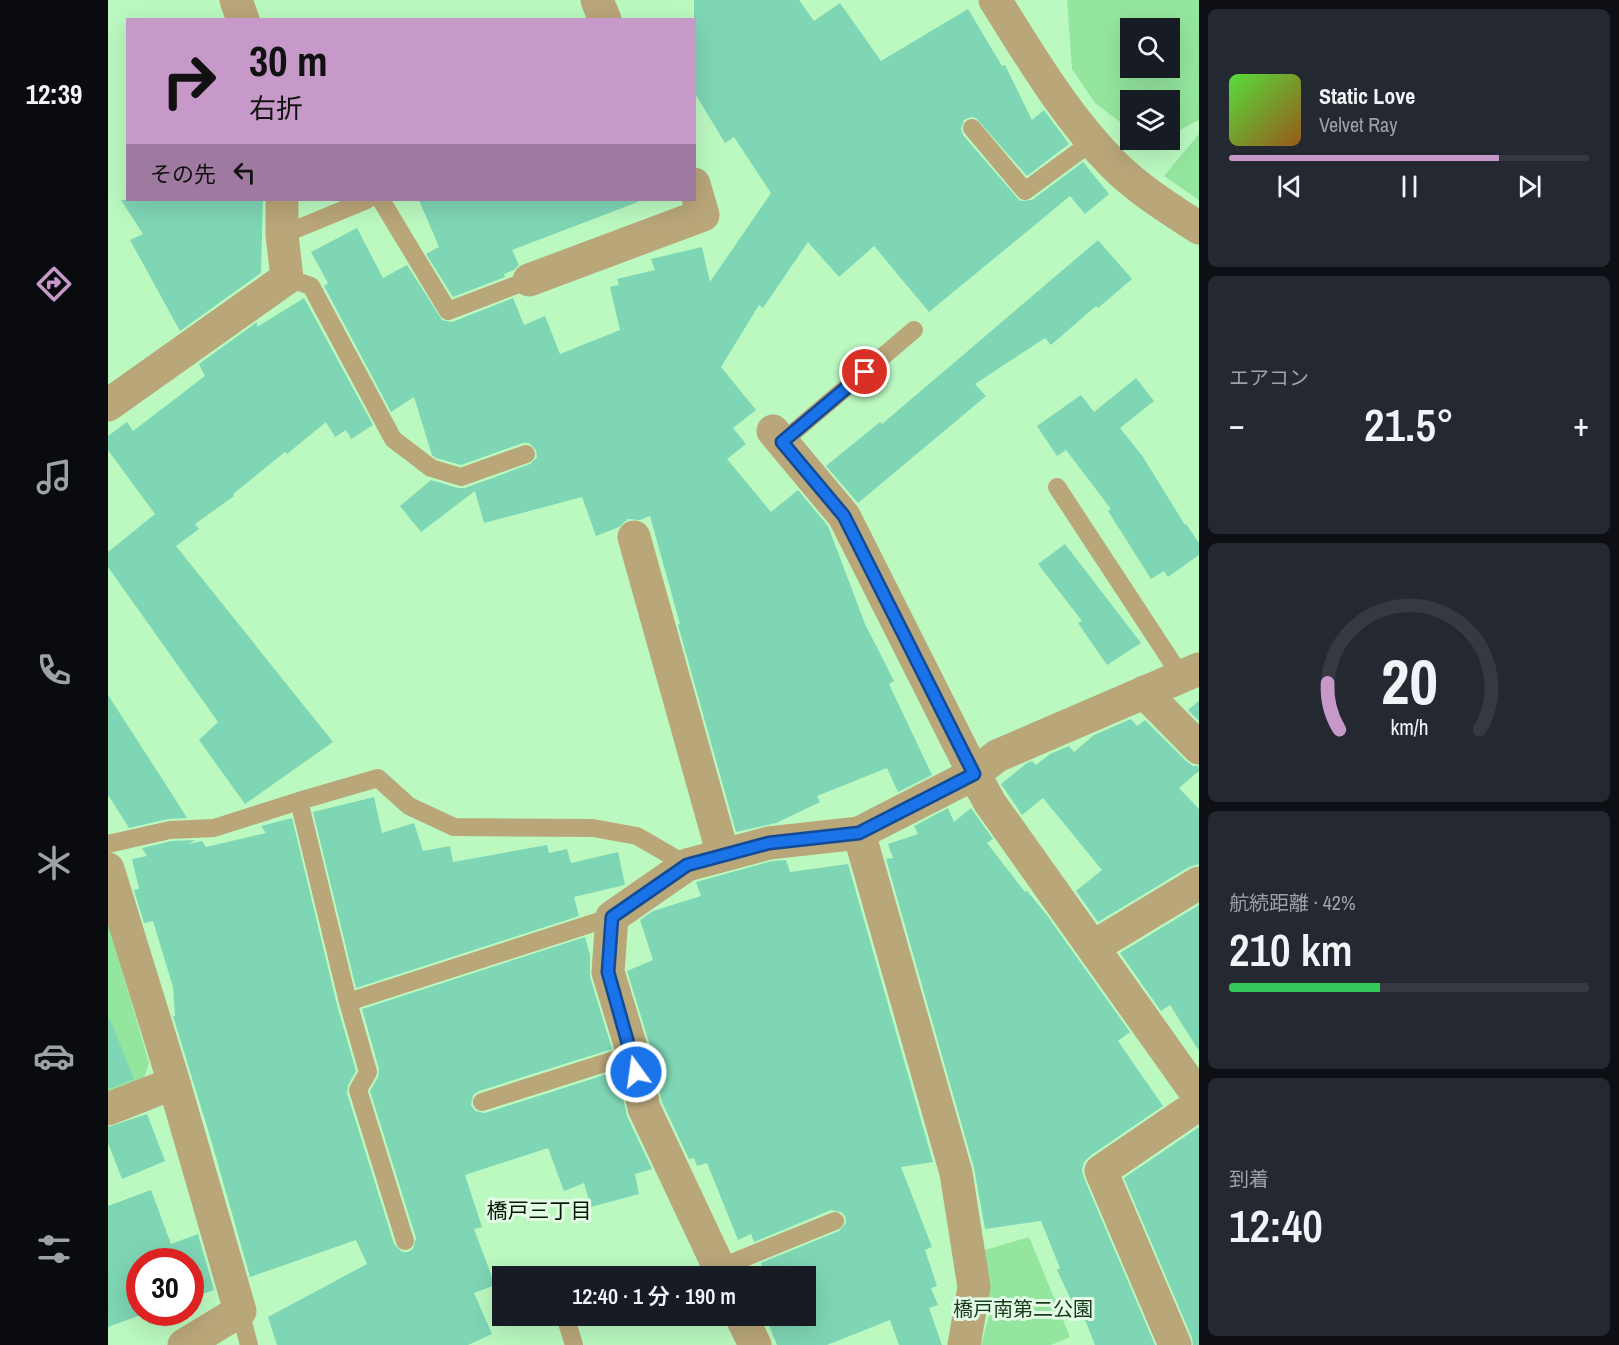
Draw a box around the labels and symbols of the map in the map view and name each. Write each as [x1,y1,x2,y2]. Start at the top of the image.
pin [839,346,890,397]
position arrow [604,1040,668,1104]
district label: 橋戸三丁目 [487,1196,592,1225]
speed limit sign: 30 [126,1248,204,1326]
park label: 橋戸南第二公園 [953,1295,1093,1322]

